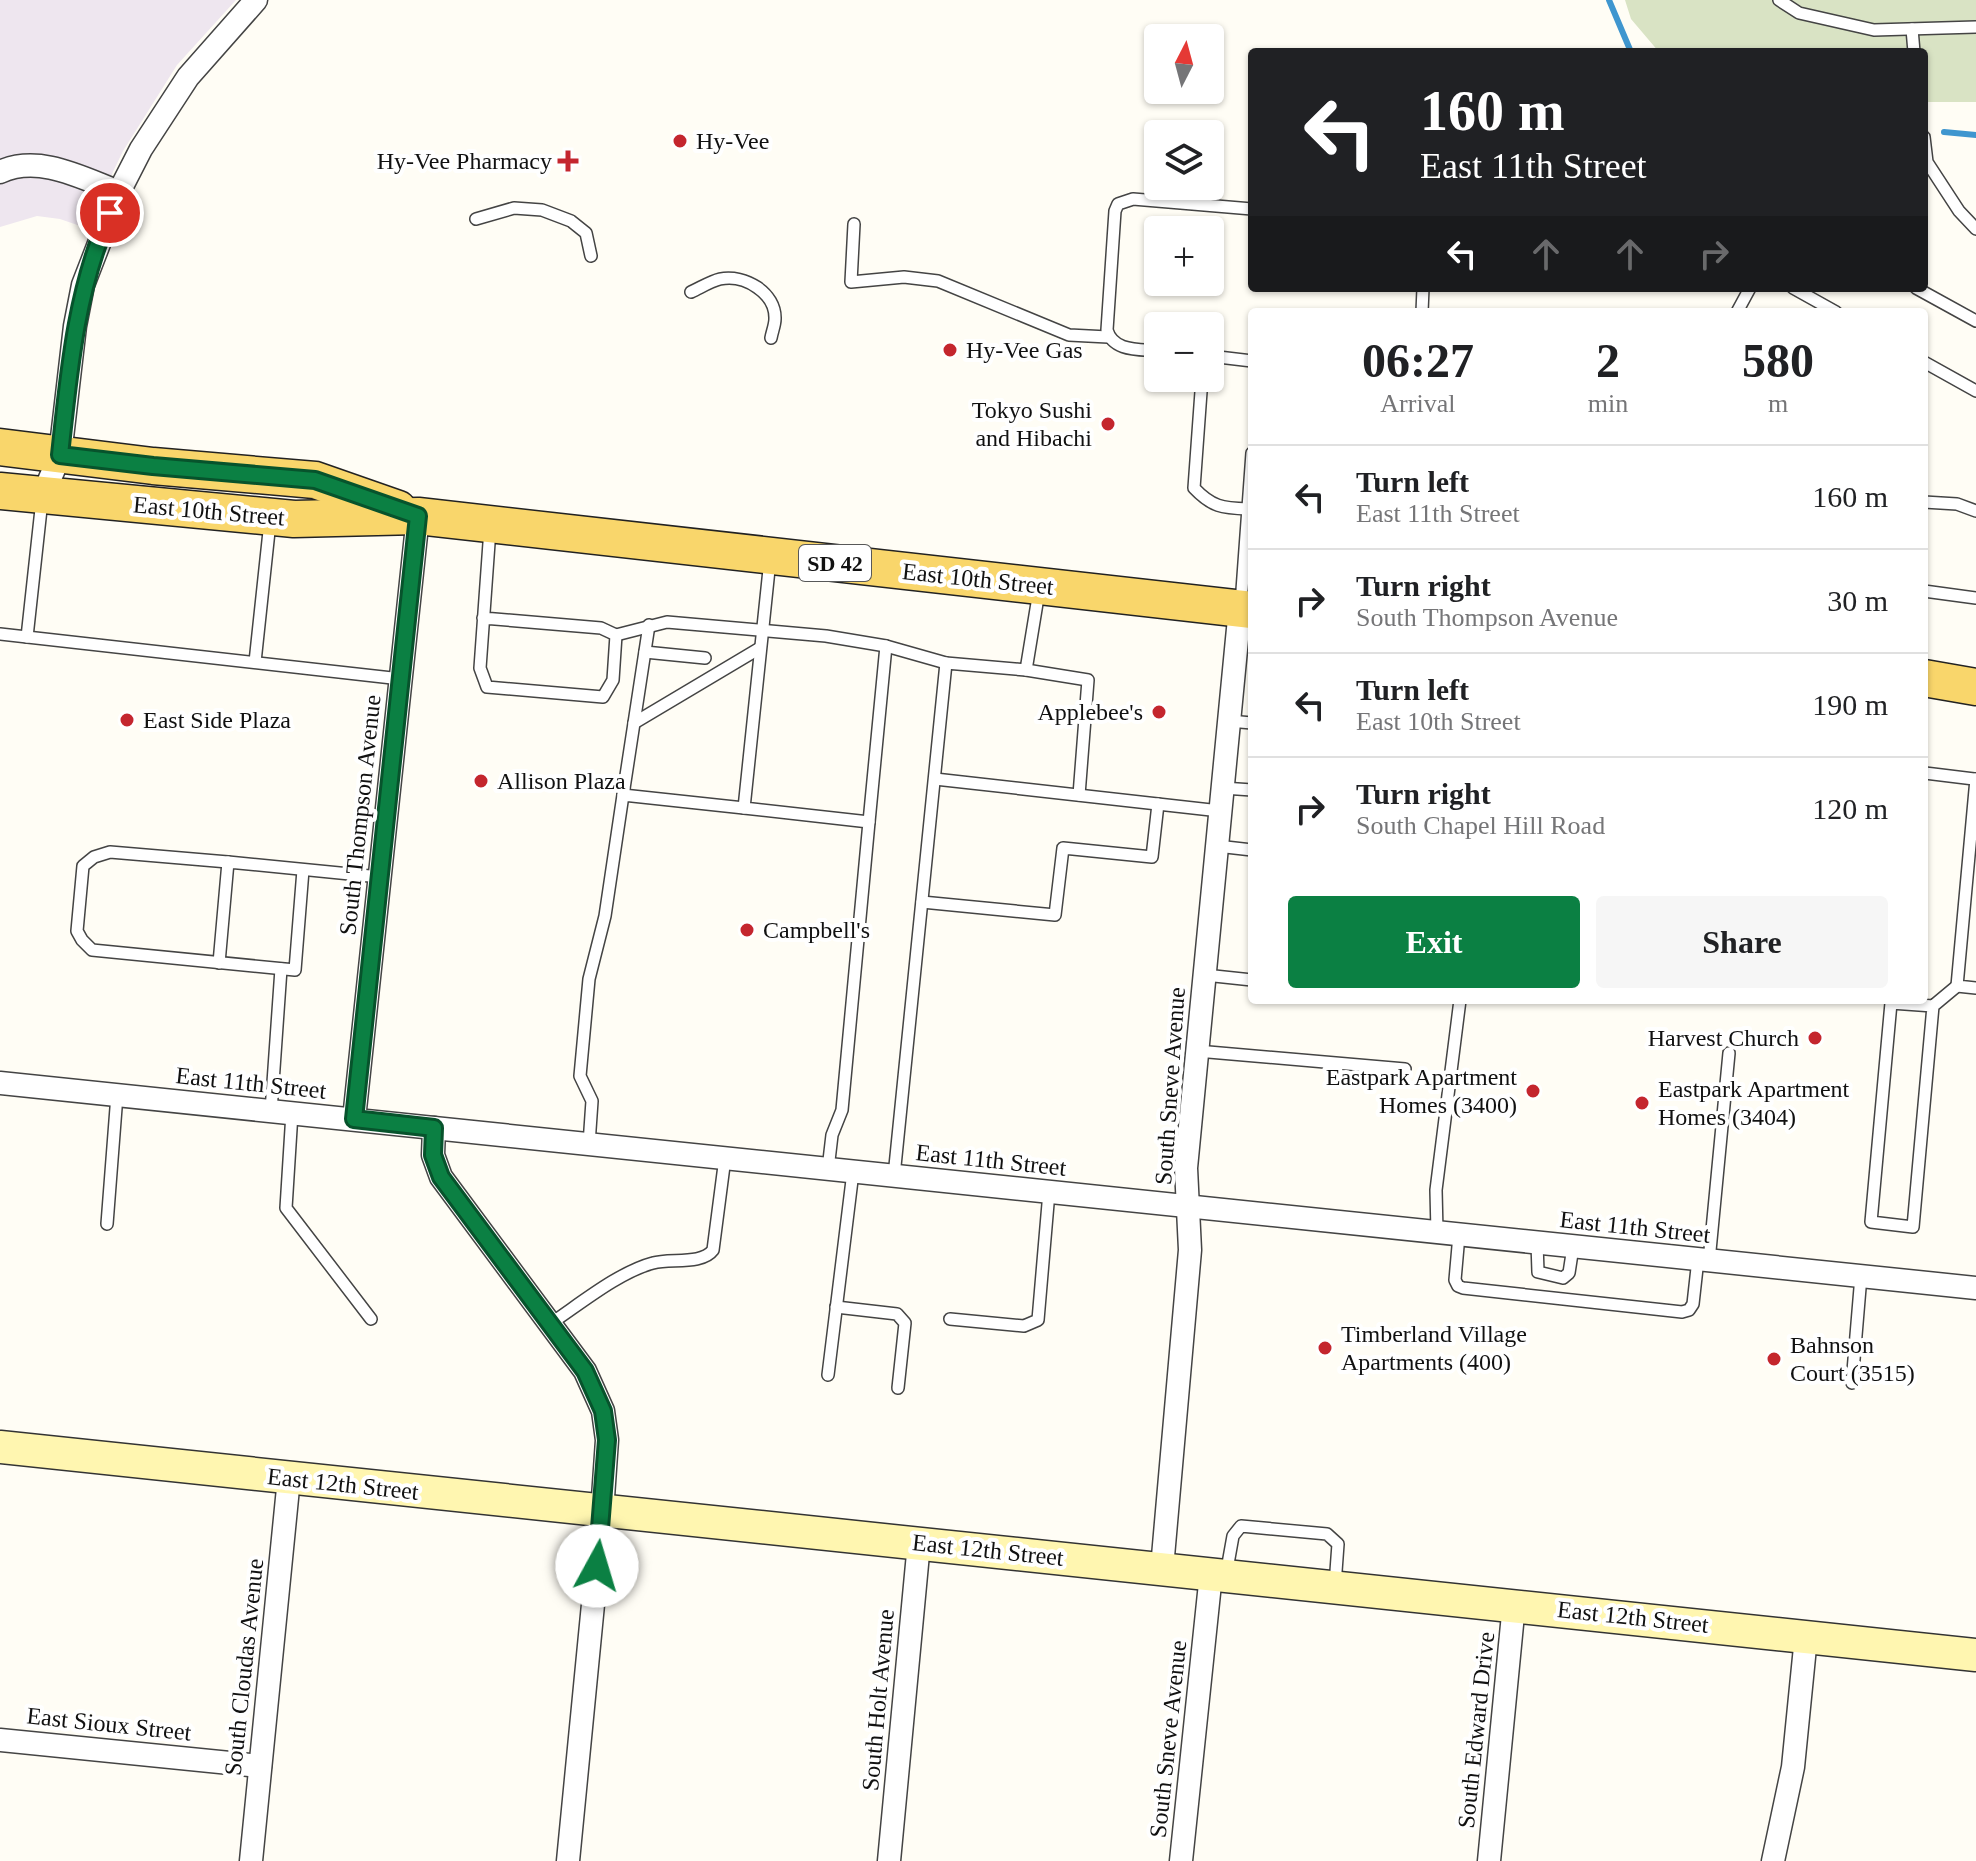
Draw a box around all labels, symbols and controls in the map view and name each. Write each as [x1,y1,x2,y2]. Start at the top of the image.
north arrow [1144,24,1224,104]
map controls [1144,24,1224,392]
icon: left [1288,80,1392,184]
text: 160 m [1420,80,1565,142]
button: layers [1144,120,1224,200]
place label: Hy-Vee [696,128,769,154]
marker: Hy-Vee [671,132,689,150]
text: East 11th Street [1420,146,1647,186]
place label: Hy-Vee Pharmacy [377,148,552,174]
marker: Hy-Vee Pharmacy [559,152,577,170]
pin [76,179,144,247]
icon: arrive [88,191,132,235]
button: + [1144,216,1224,296]
icon: left [1440,232,1484,276]
icon: ahead [1524,232,1568,276]
icon: ahead [1608,232,1652,276]
icon: right [1692,232,1736,276]
button: − [1144,312,1224,392]
text: 06:27 [1362,334,1474,387]
text: 2 [1596,334,1620,387]
text: 580 [1742,334,1814,387]
place label: Hy-Vee Gas [966,337,1083,363]
marker: Hy-Vee Gas [941,341,959,359]
text: Arrival [1380,389,1455,418]
text: min [1588,389,1628,418]
text: m [1768,389,1788,418]
place label: Tokyo Sushi and Hibachi [972,397,1092,451]
marker: Tokyo Sushi and Hibachi [1099,415,1117,433]
text: Turn left [1356,465,1469,498]
icon: left [1288,475,1332,519]
text: 160 m [1812,480,1888,513]
street label: East 10th Street [132,491,286,531]
text: East 11th Street [1356,499,1520,528]
road number: SD 42 [799,545,871,581]
street label: East 10th Street [901,558,1055,600]
text: Turn right [1356,569,1491,602]
icon: right [1288,579,1332,623]
text: 30 m [1827,584,1888,617]
text: South Thompson Avenue [1356,603,1618,632]
text: Turn left [1356,673,1469,706]
icon: left [1288,683,1332,727]
text: 190 m [1812,688,1888,721]
street label: South Thompson Avenue [334,693,386,937]
place label: Applebee's [1037,699,1143,725]
marker: Applebee's [1150,703,1168,721]
place label: East Side Plaza [143,707,291,733]
text: East 10th Street [1356,707,1521,736]
marker: East Side Plaza [118,711,136,729]
place label: Allison Plaza [497,768,626,794]
marker: Allison Plaza [472,772,490,790]
text: Turn right [1356,777,1491,810]
icon: right [1288,787,1332,831]
text: 120 m [1812,792,1888,825]
text: South Chapel Hill Road [1356,811,1605,840]
button: Exit [1288,896,1580,988]
button: Share [1596,896,1888,988]
place label: Campbell's [763,917,870,943]
marker: Campbell's [738,921,756,939]
street label: South Sneve Avenue [1150,986,1190,1186]
place label: Harvest Church [1648,1025,1799,1051]
marker: Harvest Church [1806,1029,1824,1047]
street label: East 11th Street [175,1062,328,1104]
place label: Eastpark Apartment Homes (3400) [1326,1064,1517,1118]
place label: Eastpark Apartment Homes (3404) [1658,1076,1850,1130]
marker: Eastpark Apartment Homes (3400) [1524,1082,1542,1100]
marker: Eastpark Apartment Homes (3404) [1633,1094,1651,1112]
street label: East 11th Street [915,1139,1068,1181]
street label: East 11th Street [1559,1206,1712,1248]
place label: Timberland Village Apartments (400) [1341,1321,1527,1375]
place label: Bahnson Court (3515) [1790,1332,1915,1386]
marker: Timberland Village Apartments (400) [1316,1339,1334,1357]
marker: Bahnson Court (3515) [1765,1350,1783,1368]
street label: East 12th Street [266,1463,420,1505]
position arrow [555,1524,639,1608]
street label: East 12th Street [911,1529,1065,1571]
street label: South Cloudas Avenue [220,1557,268,1777]
street label: East 12th Street [1556,1596,1710,1638]
street label: South Holt Avenue [857,1608,899,1792]
street label: South Edward Drive [1453,1631,1499,1829]
street label: South Sneve Avenue [1145,1639,1191,1839]
street label: East Sioux Street [25,1702,193,1746]

